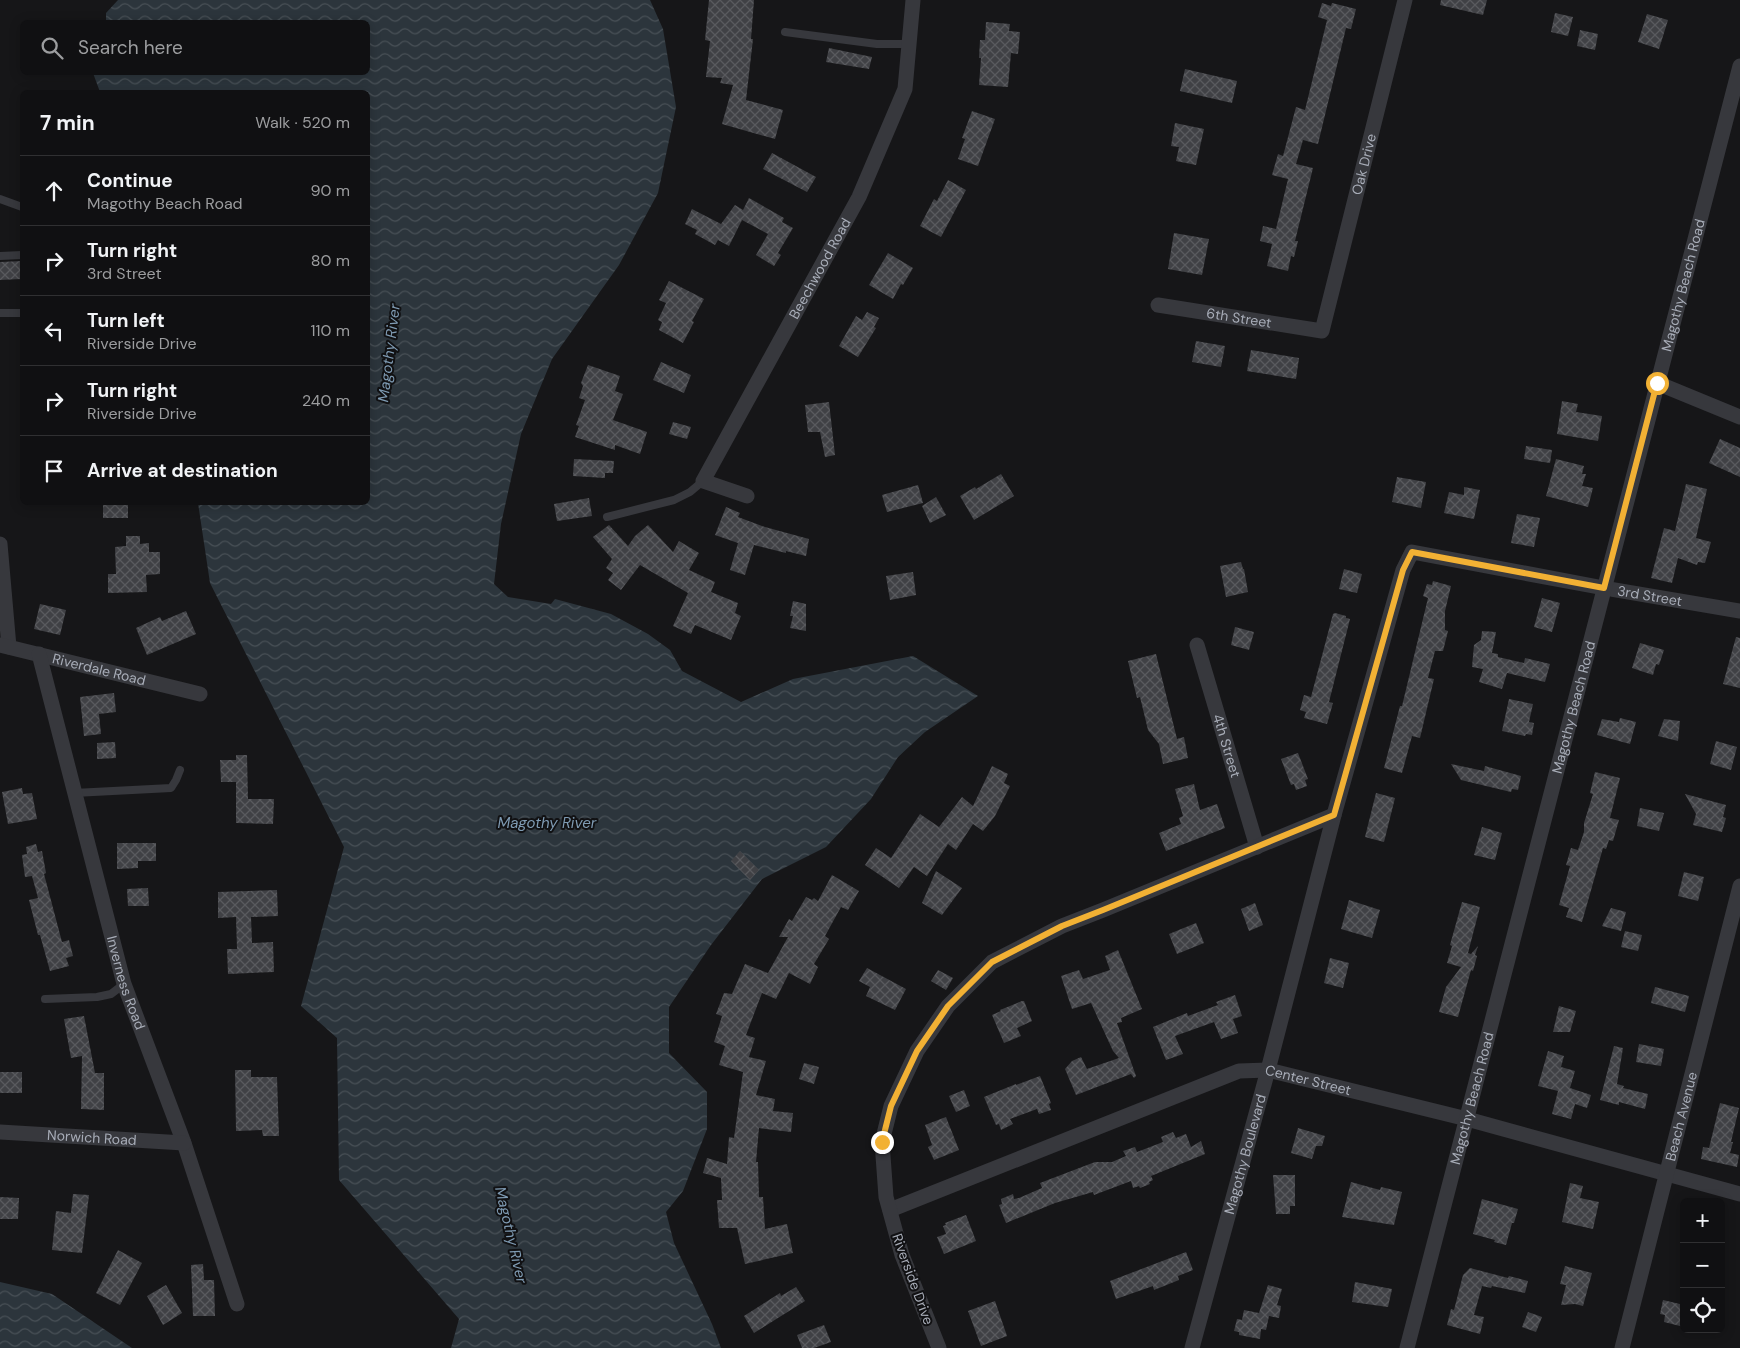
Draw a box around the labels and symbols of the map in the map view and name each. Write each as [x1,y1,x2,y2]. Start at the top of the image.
street label: Oak Drive [1347,132,1380,197]
street label: Beechwood Road [785,215,855,322]
street label: Magothy Beach Road [1657,217,1709,354]
water label: Magothy River [373,302,405,403]
street label: 6th Street [1205,304,1273,332]
route start [1646,372,1669,395]
street label: 3rd Street [1616,581,1684,610]
street label: Magothy Beach Road [1548,639,1599,776]
street label: Riverdale Road [51,649,148,689]
street label: 4th Street [1209,712,1245,780]
water label: Magothy River [498,813,597,833]
street label: Inverness Road [103,934,149,1032]
street label: Magothy Beach Road [1446,1030,1498,1167]
street label: Center Street [1263,1061,1353,1099]
street label: Beach Avenue [1661,1070,1701,1163]
street label: Magothy Boulevard [1220,1092,1270,1216]
street label: Norwich Road [47,1126,137,1149]
route end [871,1131,894,1154]
water label: Magothy River [490,1185,532,1286]
street label: Riverside Drive [888,1231,938,1327]

